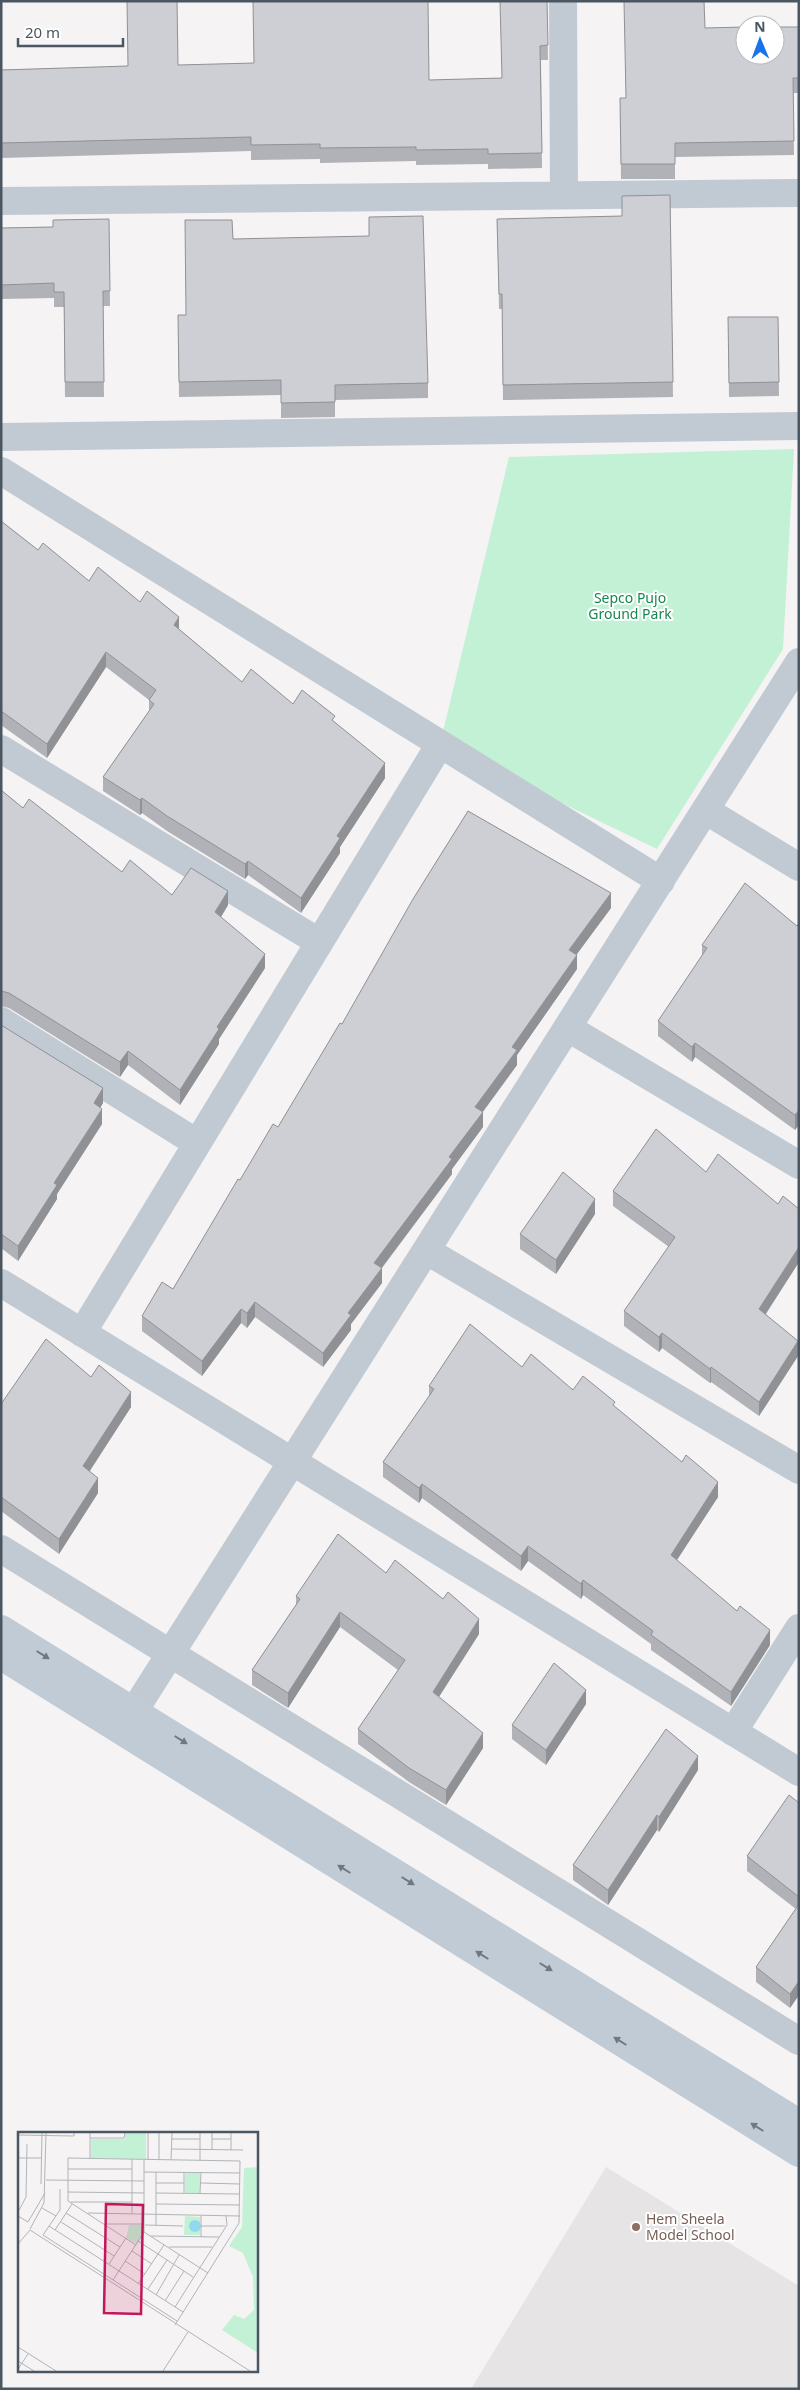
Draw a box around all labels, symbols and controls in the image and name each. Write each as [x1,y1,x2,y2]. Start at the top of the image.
scale bar [18,15,122,47]
north arrow [735,15,785,65]
text: N [754,17,766,36]
text: 20 m [25,22,60,42]
park label: Sepco Pujo Ground Park [588,588,672,623]
one-way arrow [36,1650,49,1659]
one-way arrow [174,1736,187,1745]
one-way arrow [337,1864,351,1873]
one-way arrow [402,1877,415,1886]
one-way arrow [475,1950,488,1960]
one-way arrow [540,1962,553,1971]
one-way arrow [613,2036,626,2046]
one-way arrow [751,2122,764,2132]
inset map [18,2132,258,2372]
place label: Hem Sheela Model School [646,2209,735,2244]
marker: Hem Sheela Model School [630,2221,642,2233]

